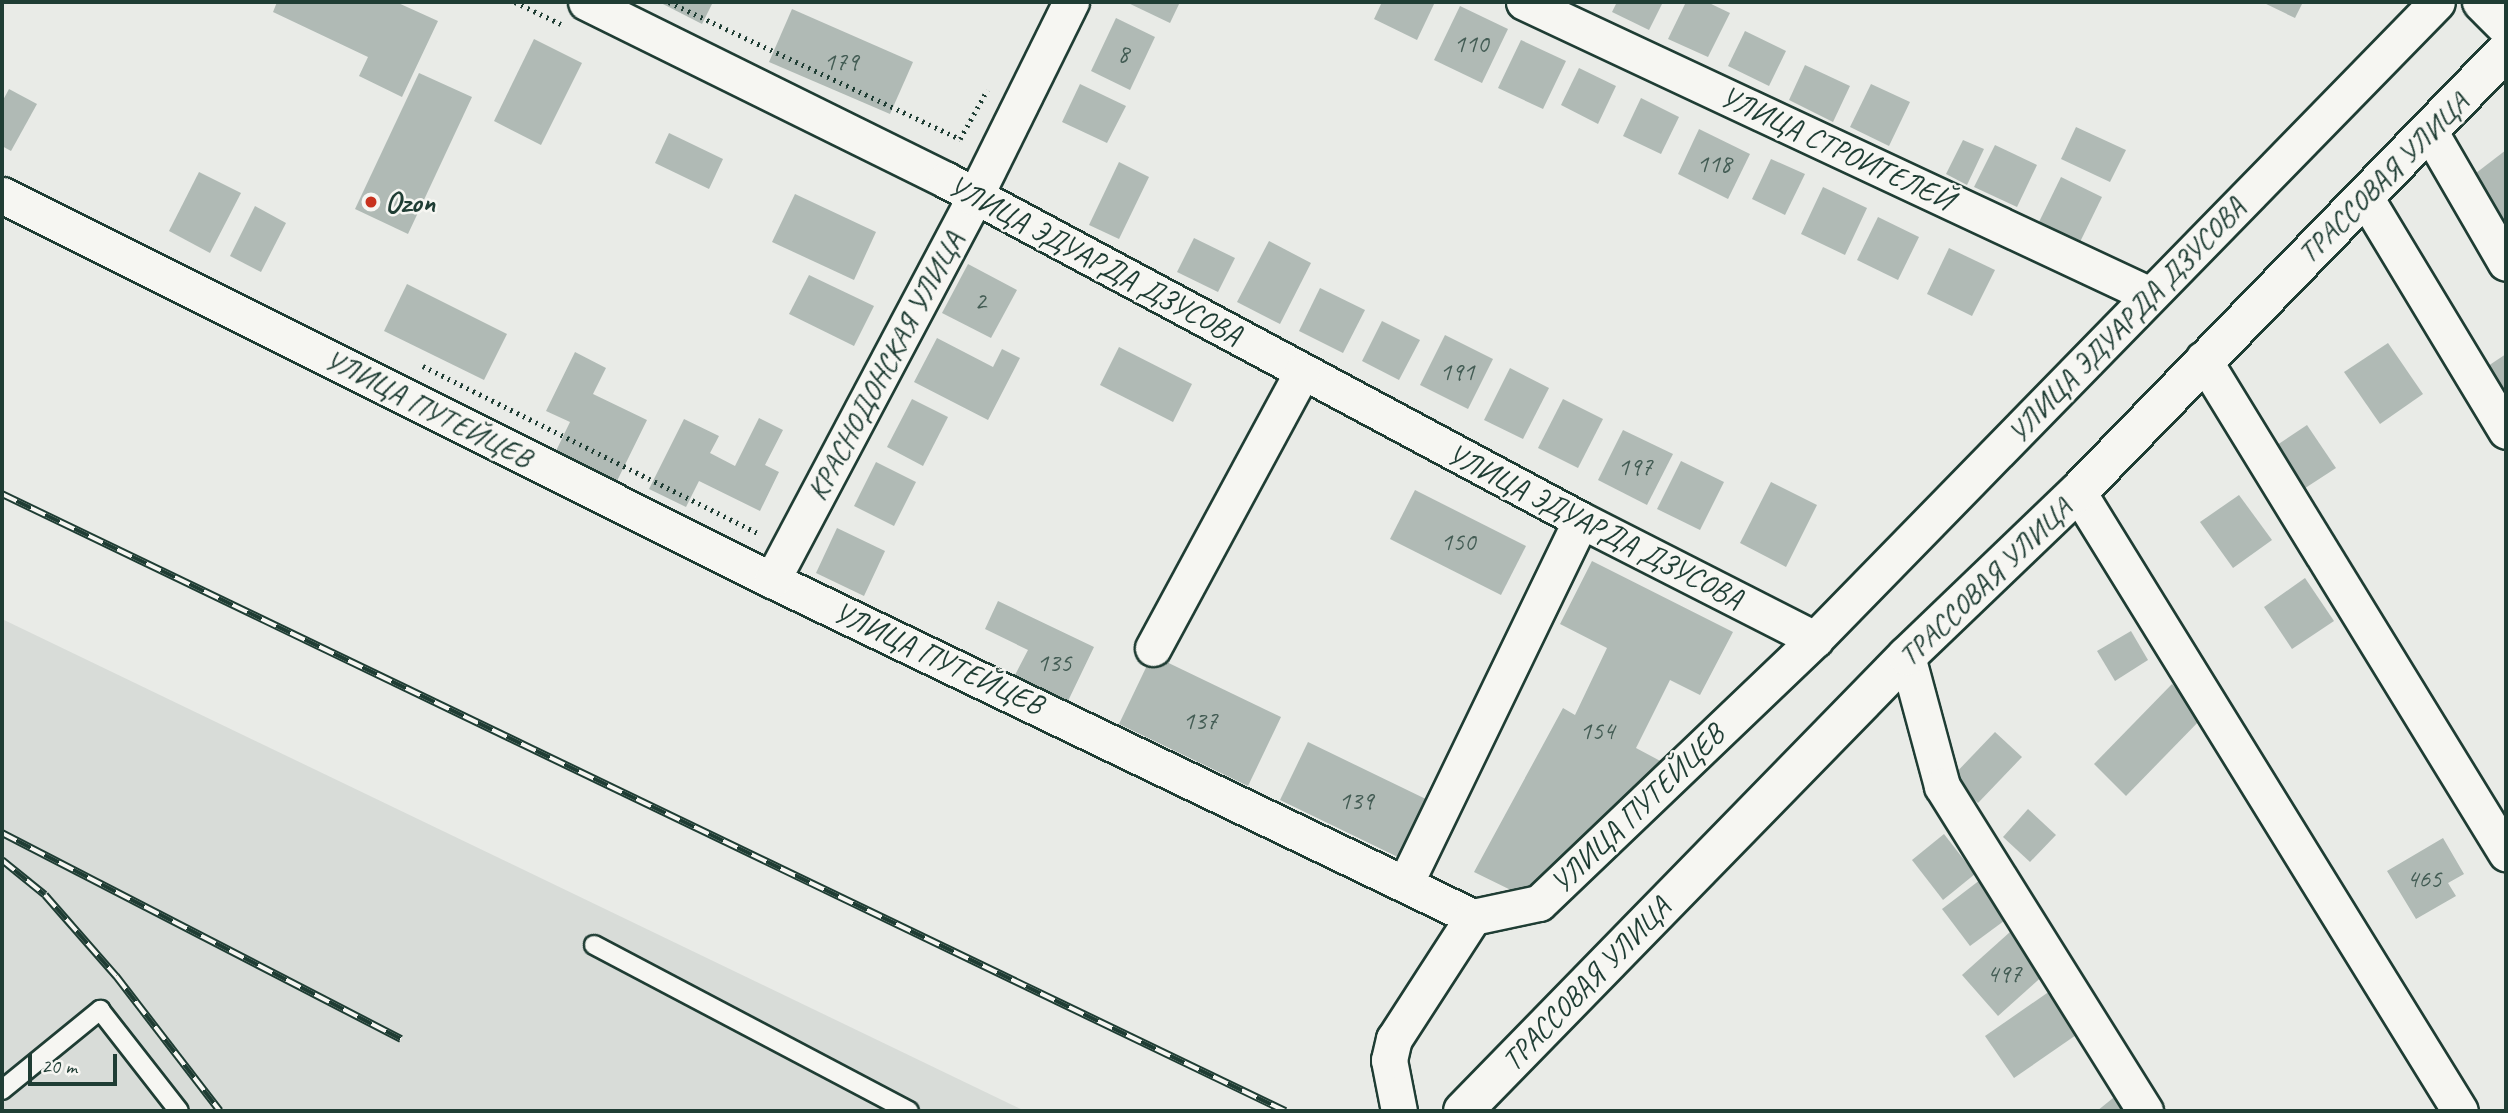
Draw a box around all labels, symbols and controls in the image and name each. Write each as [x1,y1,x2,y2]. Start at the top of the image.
house number: 110 [1453,28,1489,60]
house number: 8 [1117,38,1129,70]
house number: 179 [823,46,859,78]
street label: УЛИЦА СТРОИТЕЛЕЙ [1715,78,1959,218]
street label: ТРАССОВАЯ УЛИЦА [2290,85,2476,271]
house number: 118 [1696,148,1732,180]
street label: УЛИЦА ЭДУАРДА ДЗУСОВА [942,167,1248,353]
place label: Ozon [385,184,435,220]
street label: УЛИЦА ЭДУАРДА ДЗУСОВА [1999,190,2253,450]
marker: Ozon [363,194,379,210]
street label: КРАСНОДОНСКАЯ УЛИЦА [799,226,971,506]
house number: 2 [974,285,986,317]
street label: УЛИЦА ПУТЕЙЦЕВ [319,341,537,475]
house number: 191 [1439,356,1475,388]
street label: УЛИЦА ЭДУАРДА ДЗУСОВА [1441,436,1749,616]
house number: 197 [1617,451,1653,483]
street label: ТРАССОВАЯ УЛИЦА [1891,490,2079,674]
house number: 150 [1440,526,1476,558]
street label: УЛИЦА ПУТЕЙЦЕВ [828,594,1048,722]
house number: 135 [1036,647,1072,679]
house number: 137 [1182,705,1218,737]
house number: 154 [1579,715,1615,747]
street label: УЛИЦА ПУТЕЙЦЕВ [1543,717,1731,901]
house number: 139 [1338,785,1374,817]
house number: 465 [2406,863,2442,895]
street label: ТРАССОВАЯ УЛИЦА [1494,890,1678,1078]
house number: 497 [1986,958,2022,990]
scale bar [32,1040,121,1084]
text: 20 m [41,1053,77,1079]

